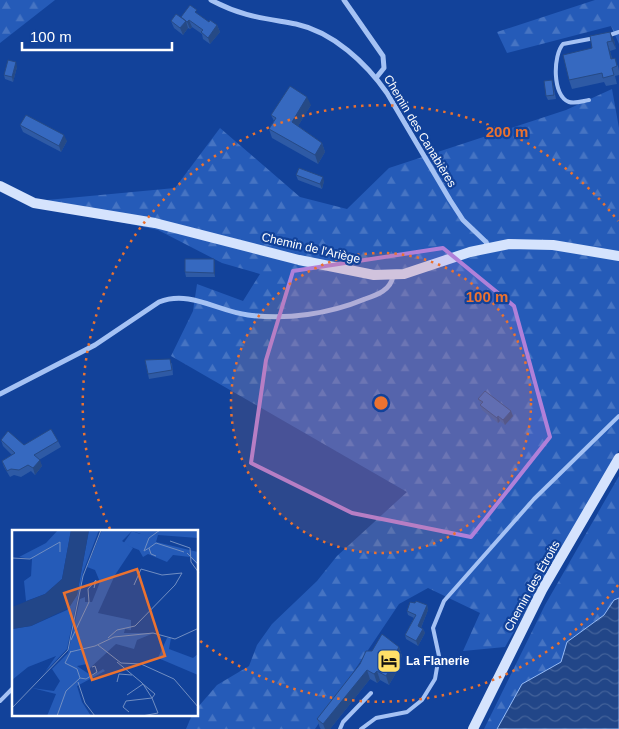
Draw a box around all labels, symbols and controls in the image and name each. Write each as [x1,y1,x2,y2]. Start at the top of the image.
scale bar [22,20,172,52]
text: 100 m [30,28,72,45]
street label: Chemin des Canabières [381,72,459,190]
text: 200 m [486,123,528,140]
street label: Chemin de l'Ariège [260,230,362,266]
text: 100 m [466,288,508,305]
centre of rings [372,394,390,412]
inset map [12,530,199,716]
street label: Chemin des Étroits [500,538,563,634]
hotel icon: La Flanerie [376,648,402,674]
place label: La Flanerie [406,654,470,668]

